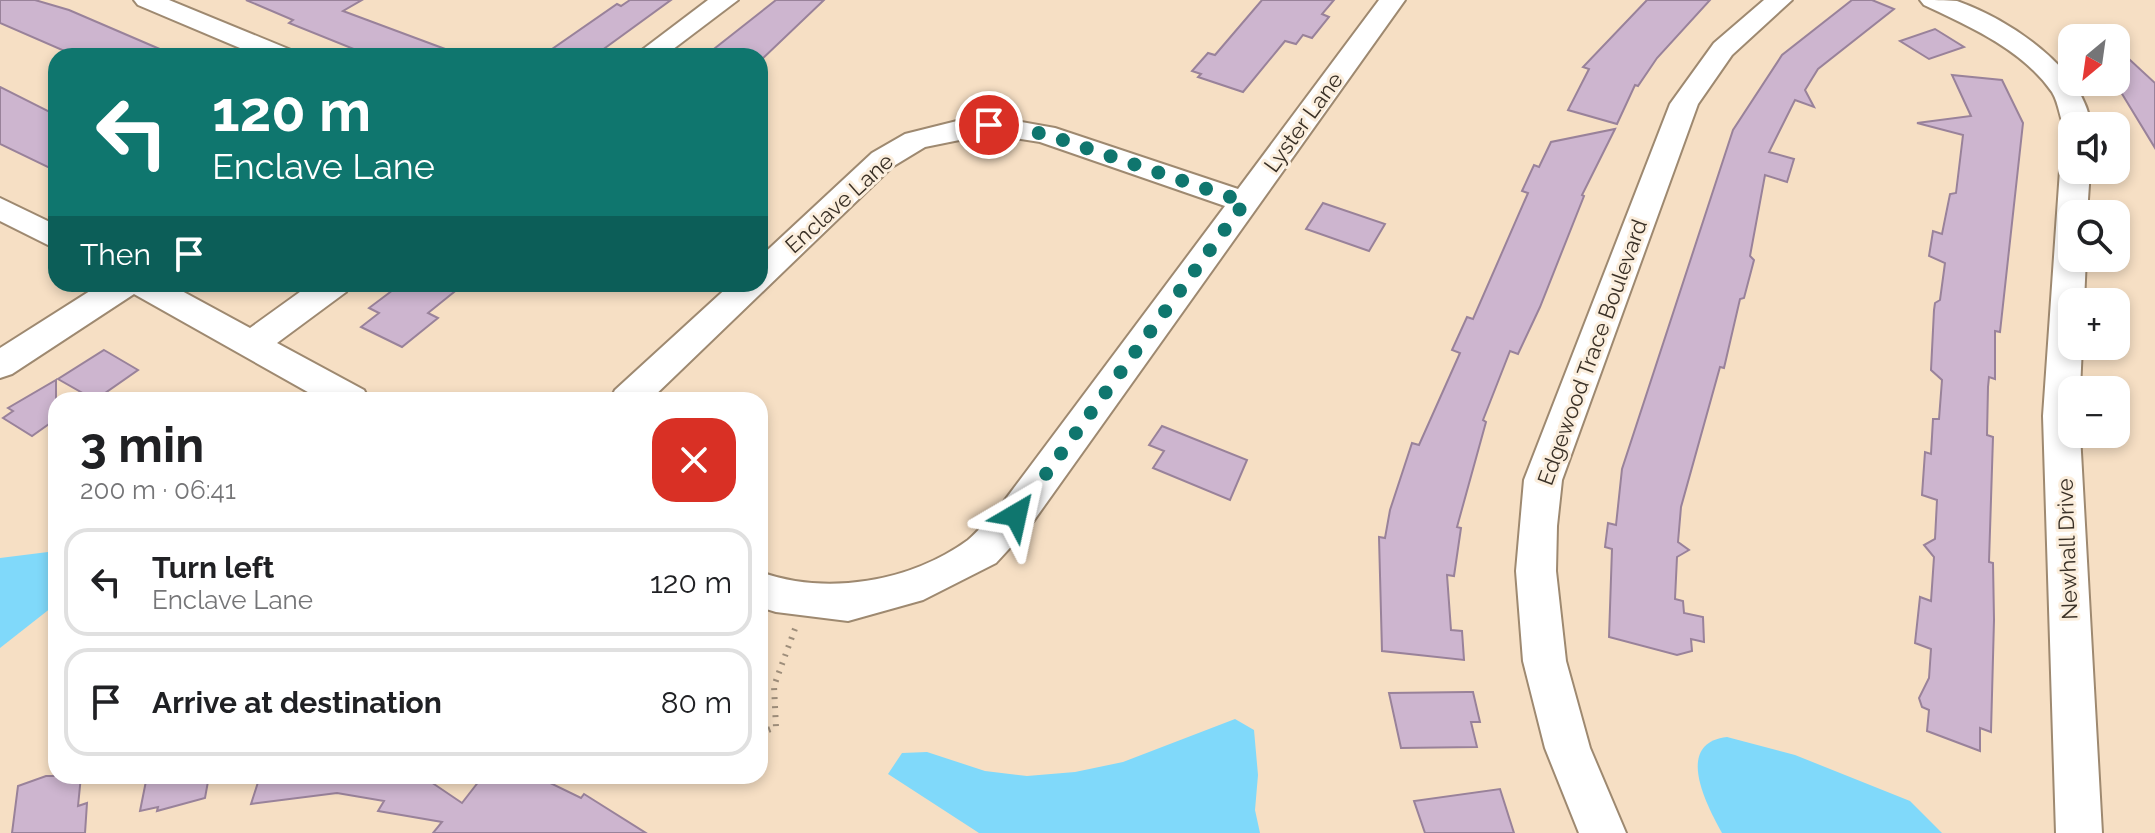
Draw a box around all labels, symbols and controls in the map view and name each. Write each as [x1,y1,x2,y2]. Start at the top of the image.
north arrow [2058,24,2130,96]
map controls [2058,24,2130,448]
street label: Lyster Lane [1258,67,1348,177]
text: 120 m [212,78,371,144]
icon: left [80,80,184,184]
pin [955,91,1023,159]
icon: arrive [967,103,1011,147]
button: sound [2058,112,2130,184]
text: Enclave Lane [212,145,435,187]
street label: Enclave Lane [780,148,898,258]
button: search [2058,200,2130,272]
street label: Edgewood Trace Boulevard [1532,216,1652,488]
icon: arrive [167,232,211,276]
text: Then [80,237,151,272]
button: + [2058,288,2130,360]
button: − [2058,376,2130,448]
text: 3 min [80,417,204,473]
button: close [652,418,736,502]
position arrow [974,473,1058,557]
text: 200 m · 06:41 [80,475,236,505]
street label: Newhall Drive [2052,478,2082,620]
text: Turn left [152,550,274,585]
icon: left [84,560,128,604]
text: 120 m [650,565,732,600]
text: Enclave Lane [152,585,313,615]
icon: arrive [84,680,128,724]
text: Arrive at destination [152,685,442,720]
text: 80 m [661,685,732,720]

